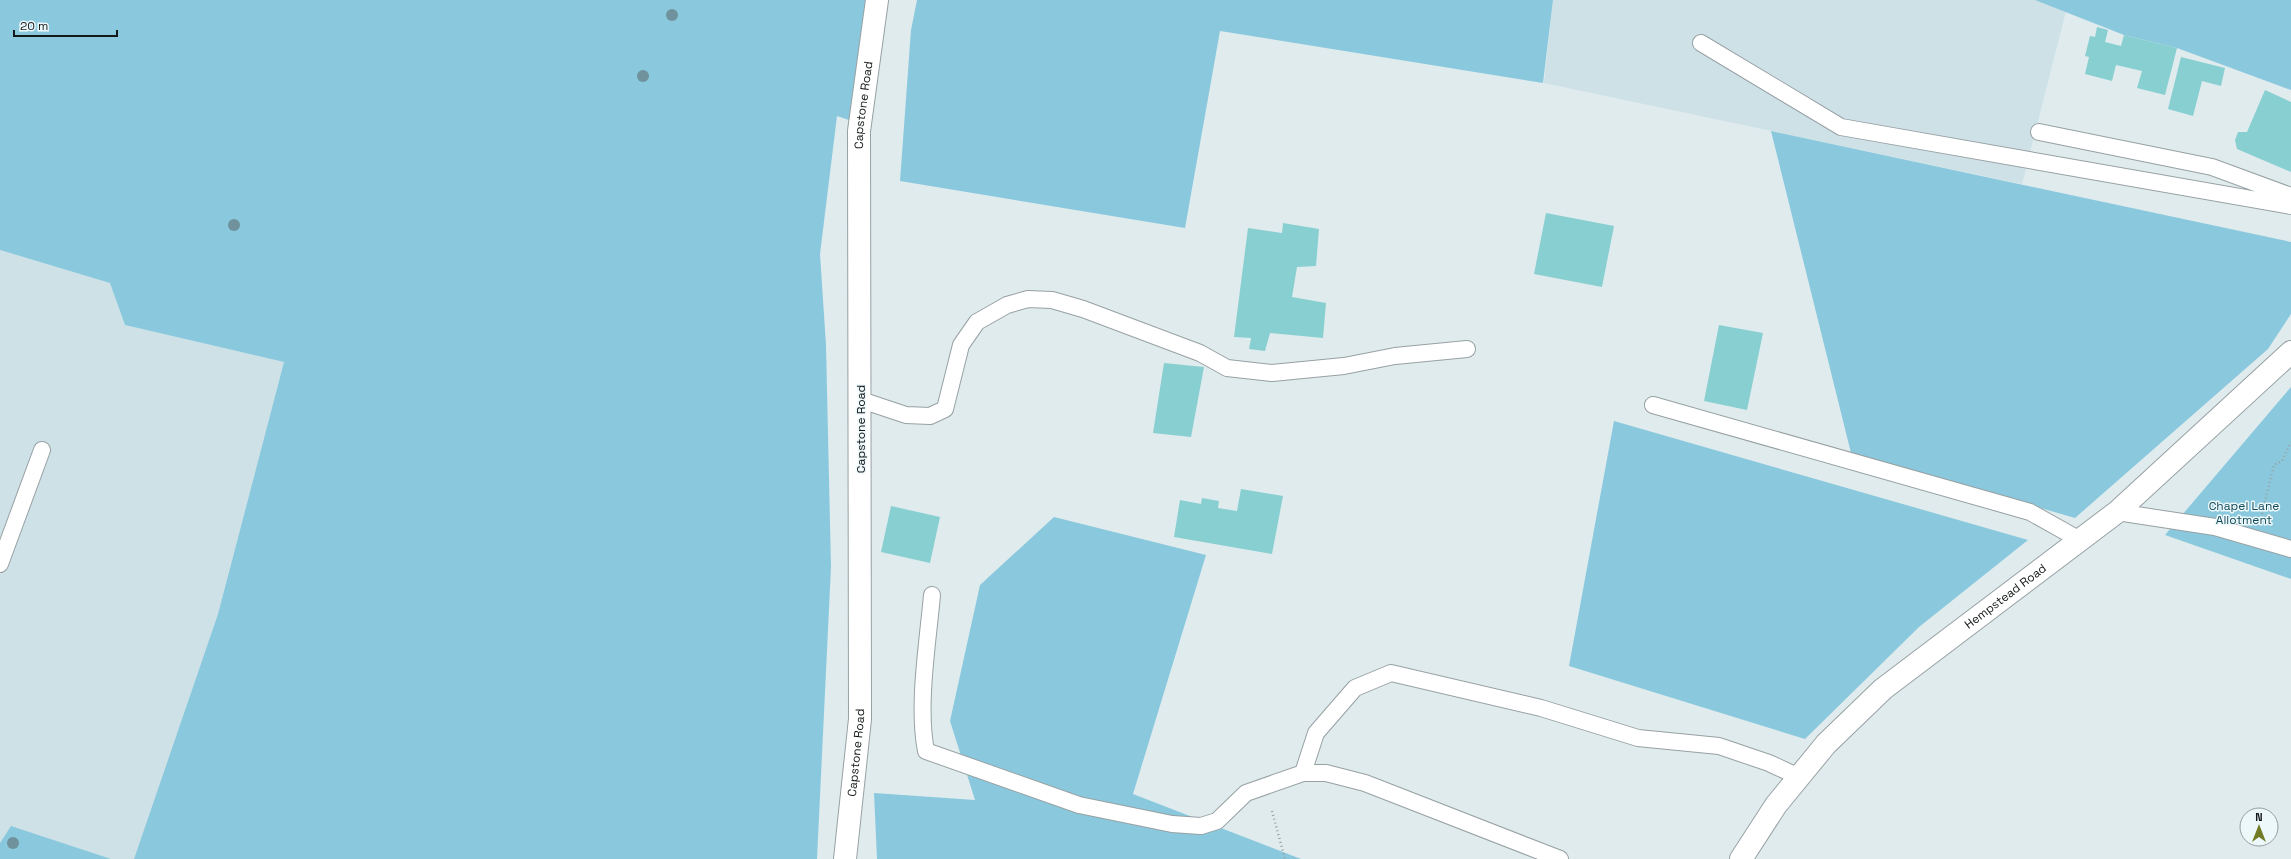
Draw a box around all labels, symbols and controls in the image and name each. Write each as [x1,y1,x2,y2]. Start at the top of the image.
scale bar [14,12,117,38]
text: 20 m [20,18,48,34]
street label: Capstone Road [851,60,877,149]
street label: Capstone Road [853,385,869,473]
park label: Chapel Lane Allotment [2209,498,2279,528]
street label: Hempstead Road [1961,560,2050,633]
street label: Capstone Road [844,709,868,797]
north arrow [2239,807,2279,847]
text: N [2255,810,2263,824]

